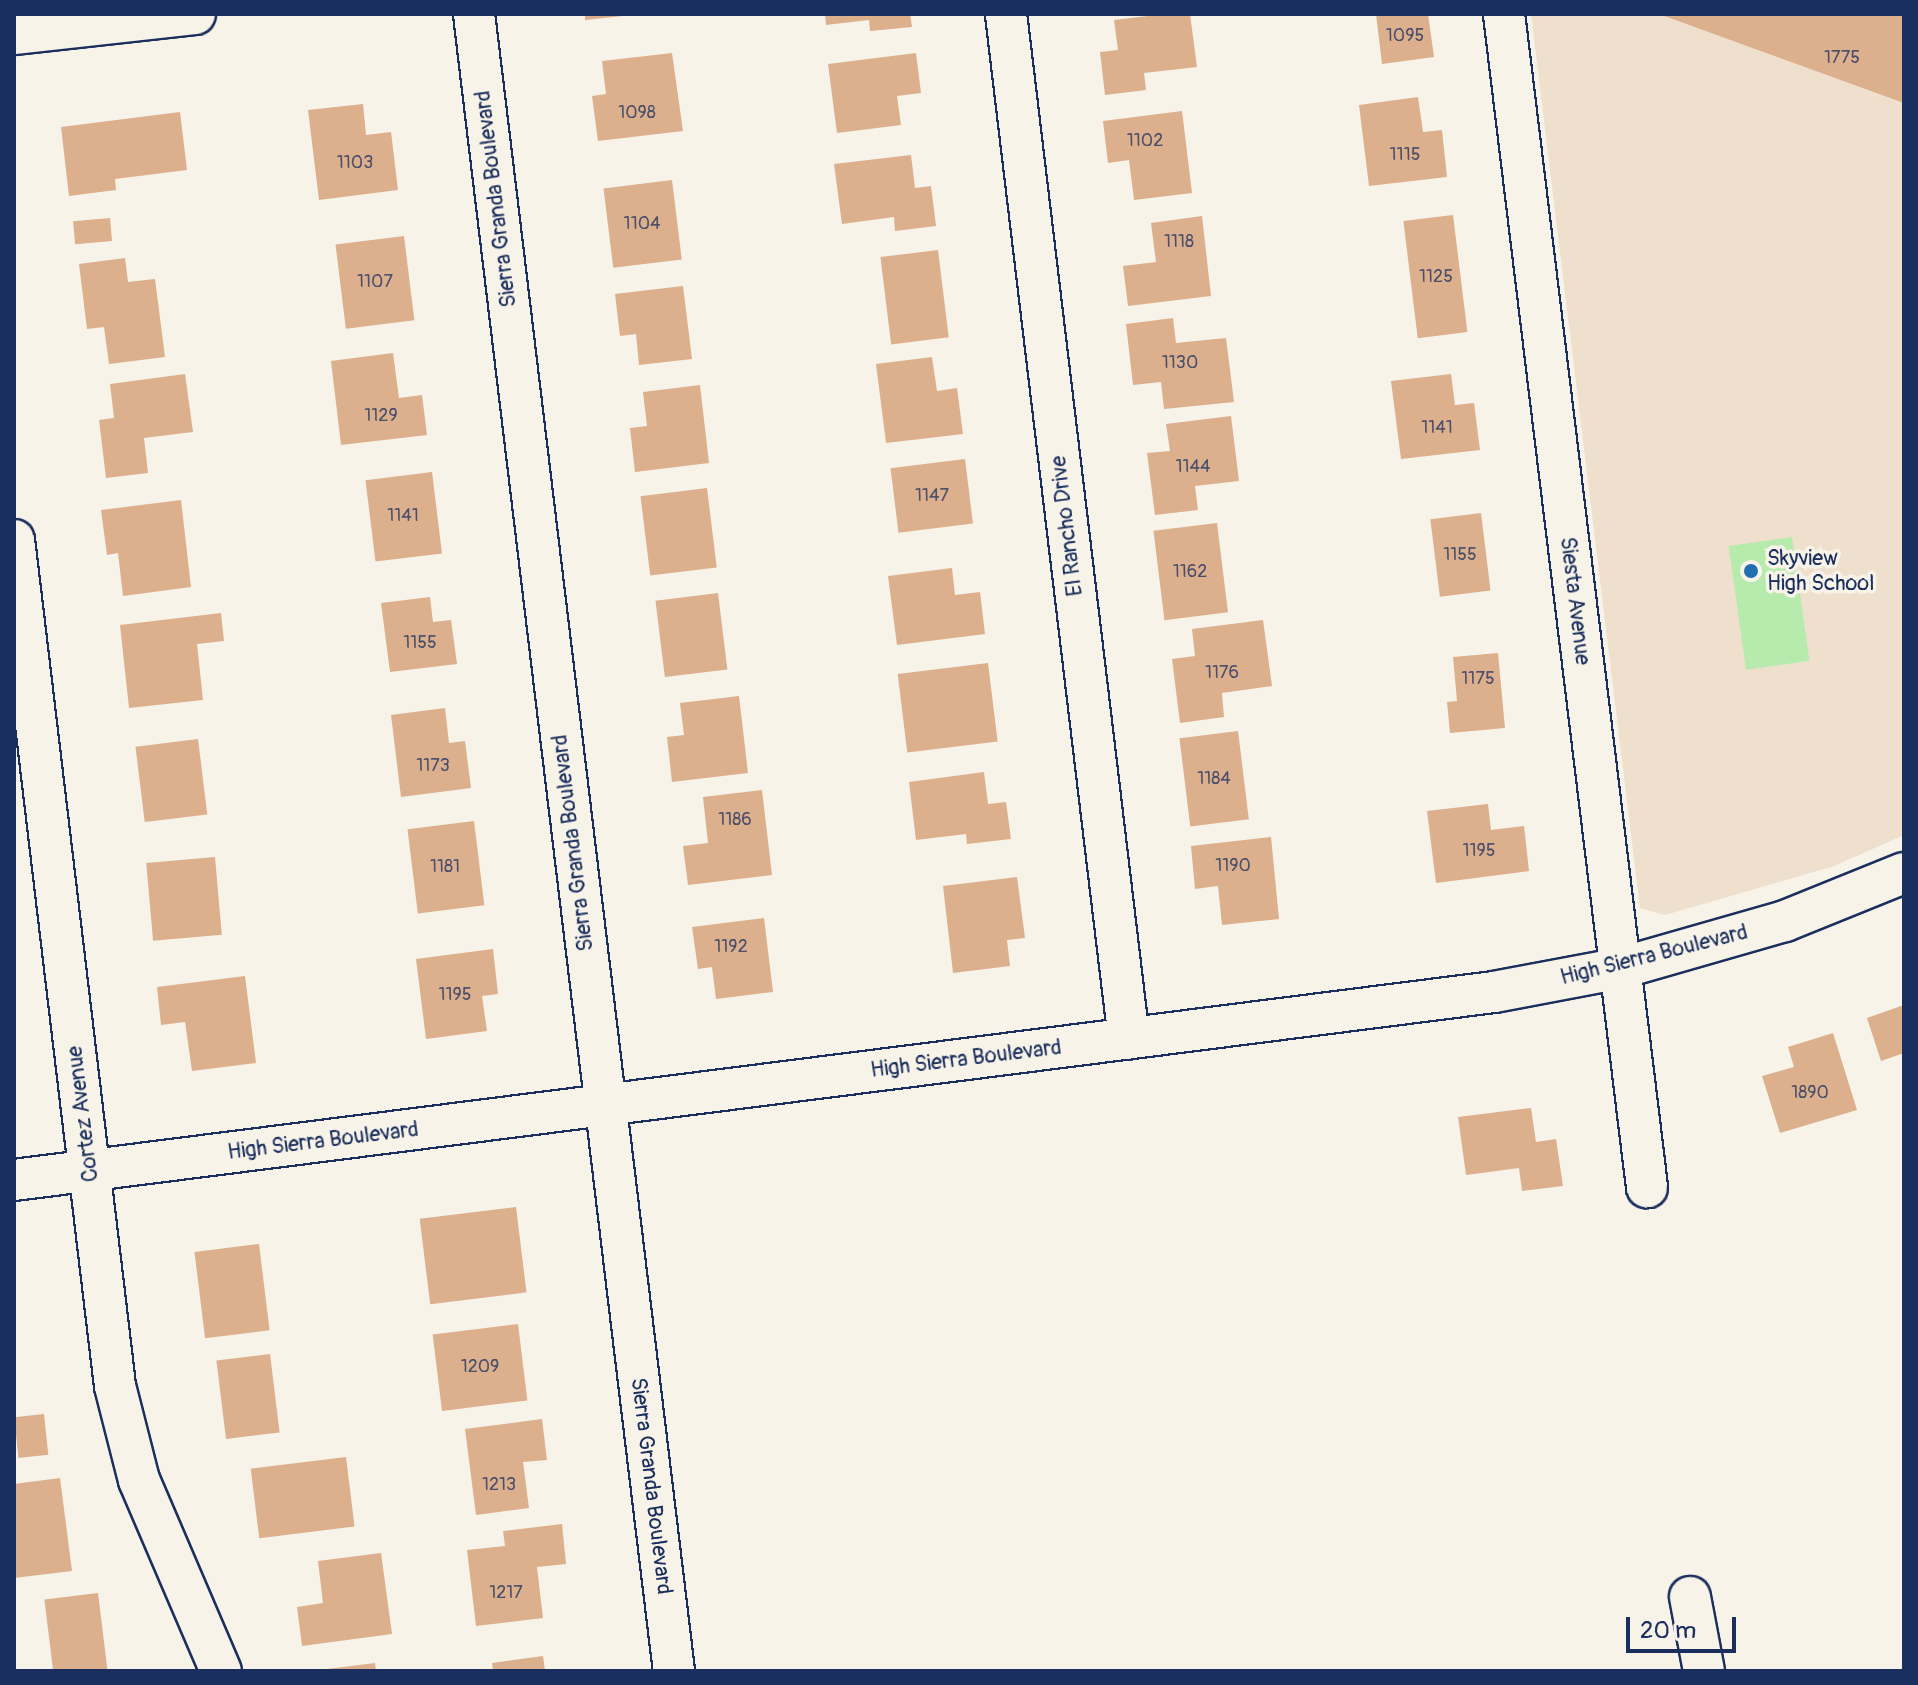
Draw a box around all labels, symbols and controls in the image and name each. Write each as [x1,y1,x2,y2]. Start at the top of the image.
house number: 1095 [1386,25,1424,47]
house number: 1775 [1824,47,1860,69]
street label: Sierra Granda Boulevard [470,89,522,309]
house number: 1098 [618,102,656,124]
house number: 1102 [1127,130,1163,152]
house number: 1115 [1390,144,1420,166]
house number: 1103 [337,152,373,174]
house number: 1104 [624,213,660,235]
house number: 1118 [1164,231,1194,253]
house number: 1125 [1419,266,1453,288]
house number: 1107 [357,271,393,293]
house number: 1130 [1162,352,1198,374]
house number: 1129 [364,405,398,427]
house number: 1141 [1421,417,1453,439]
street label: El Rancho Drive [1045,454,1089,598]
house number: 1144 [1176,456,1210,478]
house number: 1147 [915,485,949,507]
house number: 1141 [387,505,419,527]
street label: Siesta Avenue [1554,535,1596,667]
house number: 1155 [1443,544,1477,566]
place label: Skyview High School [1767,545,1874,596]
house number: 1162 [1173,561,1207,583]
marker: Skyview High School [1742,562,1760,580]
house number: 1155 [403,632,437,654]
house number: 1176 [1205,662,1239,684]
house number: 1175 [1461,668,1495,690]
street label: Sierra Granda Boulevard [547,733,599,953]
house number: 1173 [416,755,450,777]
house number: 1184 [1197,768,1231,790]
house number: 1186 [718,809,752,831]
house number: 1195 [1462,840,1496,862]
house number: 1190 [1215,855,1251,877]
house number: 1181 [430,856,460,878]
street label: High Sierra Boulevard [1558,919,1750,991]
house number: 1192 [714,936,748,958]
house number: 1195 [438,984,472,1006]
street label: High Sierra Boulevard [869,1034,1063,1084]
street label: Cortez Avenue [62,1044,104,1184]
house number: 1890 [1791,1082,1829,1104]
street label: High Sierra Boulevard [226,1116,420,1166]
house number: 1209 [461,1356,499,1378]
street label: Sierra Granda Boulevard [625,1376,677,1596]
house number: 1213 [482,1474,516,1496]
house number: 1217 [489,1582,523,1604]
scale bar [1630,1601,1740,1651]
text: 20 m [1640,1616,1696,1645]

